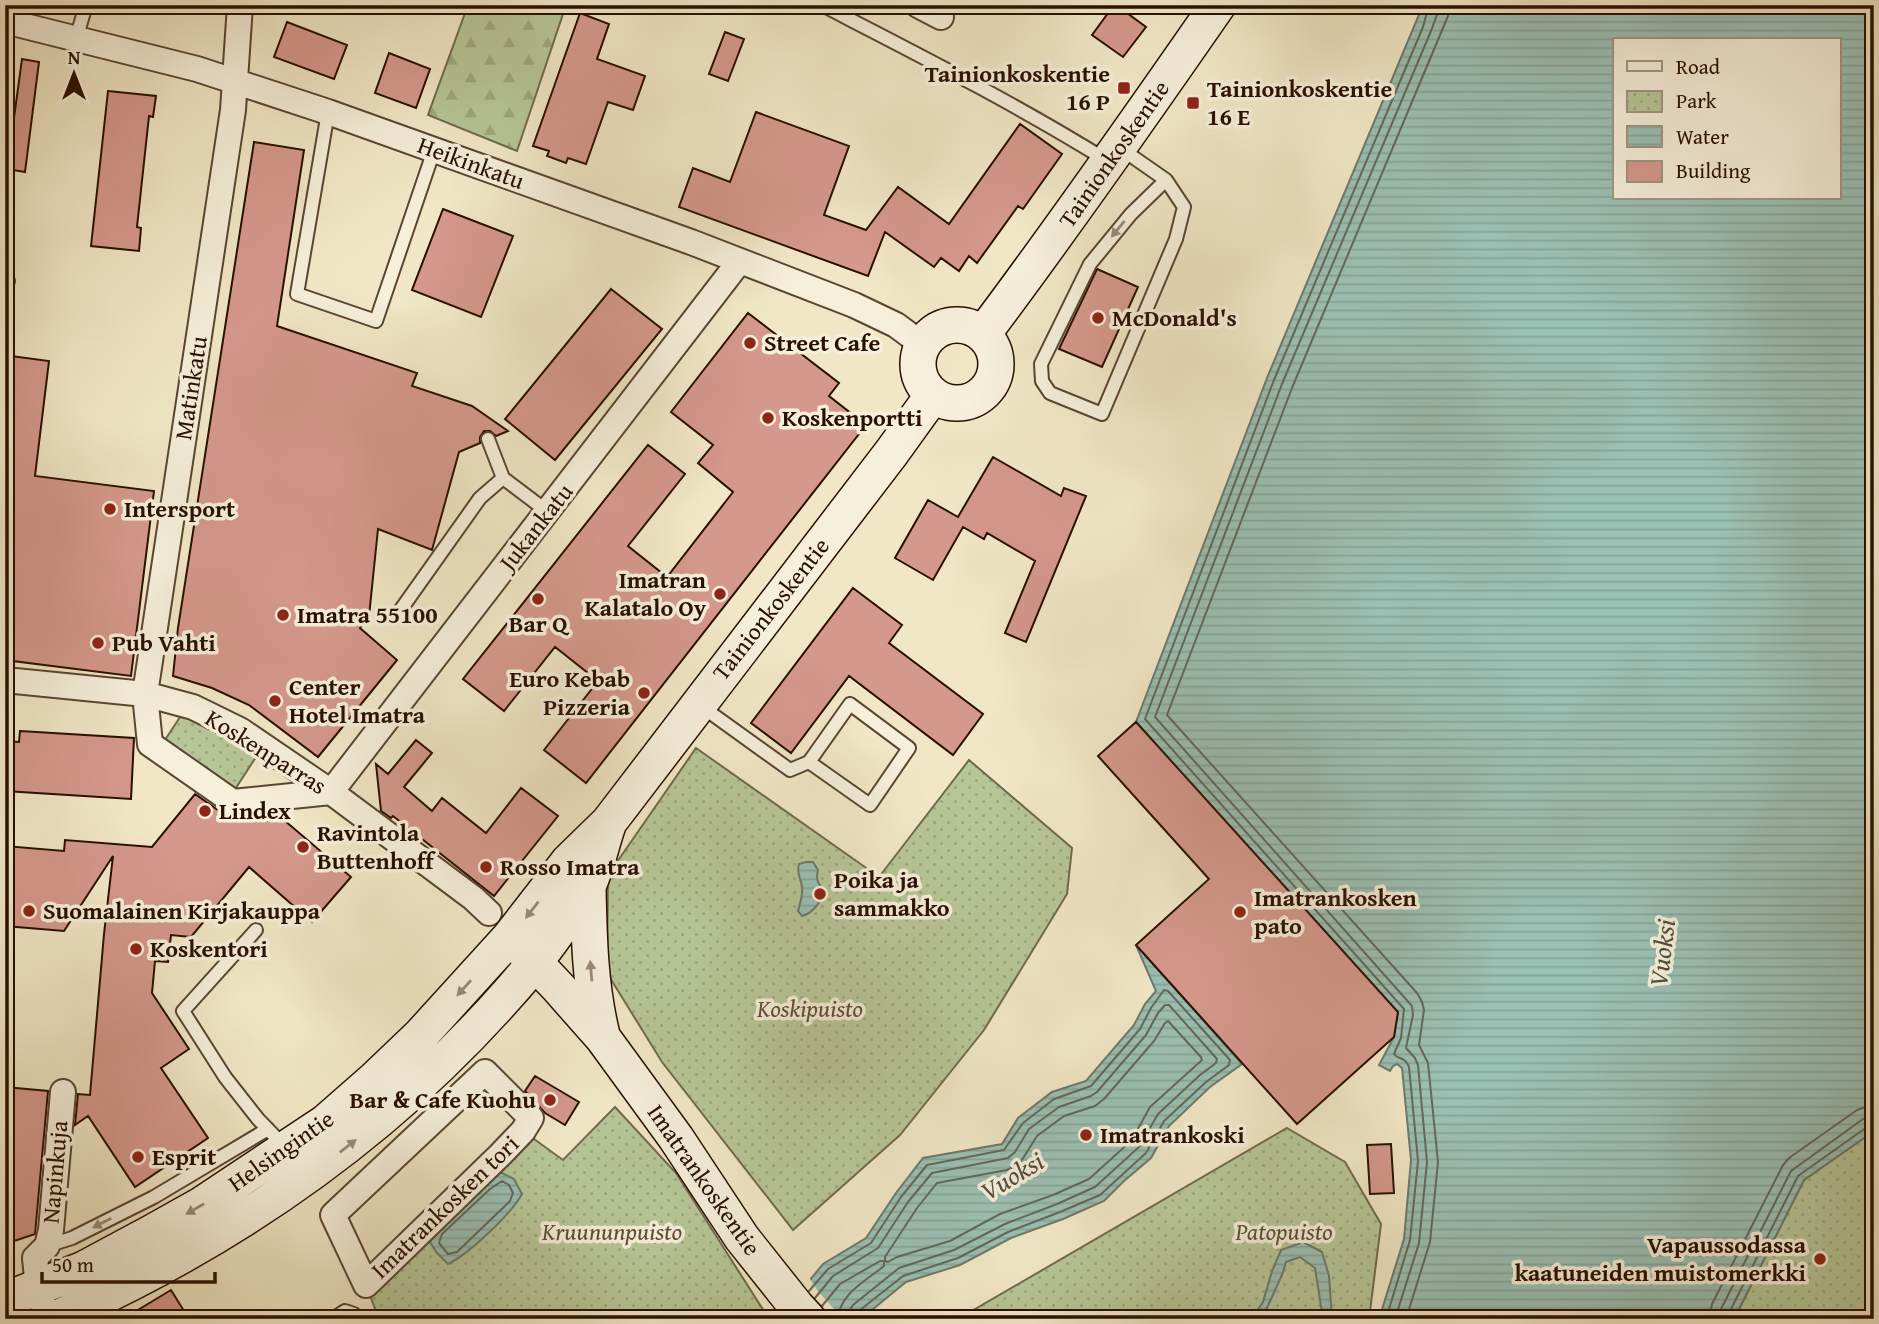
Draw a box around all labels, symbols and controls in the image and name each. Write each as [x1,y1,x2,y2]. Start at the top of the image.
north arrow [38,38,108,108]
legend [1613,38,1840,200]
text: N [68,43,81,71]
text: Road [1676,51,1721,82]
place label: Tainionkoskentie 16 P [925,56,1110,119]
place label: Tainionkoskentie 16 E [1207,71,1392,134]
street label: Tainionkoskentie [1050,73,1178,235]
marker: Tainionkoskentie 16 P [1116,80,1132,96]
text: Park [1676,85,1717,116]
marker: Tainionkoskentie 16 E [1185,95,1201,111]
text: Water [1676,121,1729,152]
street label: Heikinkatu [413,127,529,198]
text: Building [1676,155,1751,186]
one-way arrow [1111,220,1126,238]
place label: McDonald's [1112,300,1237,335]
marker: McDonald's [1090,310,1106,326]
place label: Street Cafe [764,325,881,360]
street label: Matinkatu [165,333,216,442]
marker: Street Cafe [742,335,758,351]
place label: Koskenportti [782,400,922,435]
marker: Koskenportti [760,410,776,426]
street label: Jukankatu [488,476,581,580]
place label: Intersport [124,491,235,526]
marker: Intersport [102,501,118,517]
street label: Tainionkoskentie [704,530,838,688]
place label: Imatran Kalatalo Oy [584,562,707,625]
marker: Imatran Kalatalo Oy [712,586,728,602]
marker: Bar Q [530,591,546,607]
place label: Imatra 55100 [297,597,438,632]
place label: Bar Q [509,606,570,641]
marker: Imatra 55100 [275,607,291,623]
place label: Pub Vahti [112,625,216,660]
marker: Pub Vahti [90,635,106,651]
place label: Euro Kebab Pizzeria [509,661,631,724]
place label: Center Hotel Imatra [289,669,426,732]
marker: Euro Kebab Pizzeria [636,685,652,701]
marker: Center Hotel Imatra [267,693,283,709]
street label: Koskenparras [199,700,334,803]
place label: Lindex [219,793,291,828]
marker: Lindex [197,803,213,819]
place label: Ravintola Buttenhoff [317,815,437,878]
marker: Ravintola Buttenhoff [295,839,311,855]
place label: Rosso Imatra [500,849,640,884]
marker: Rosso Imatra [478,859,494,875]
place label: Poika ja sammakko [834,862,950,925]
place label: Imatrankosken pato [1254,880,1417,943]
marker: Poika ja sammakko [812,886,828,902]
place label: Suomalainen Kirjakauppa [43,893,321,928]
one-way arrow [525,901,539,919]
marker: Suomalainen Kirjakauppa [21,903,37,919]
marker: Imatrankosken pato [1232,904,1248,920]
water label: Vuoksi [1638,917,1685,989]
place label: Koskentori [150,931,268,966]
marker: Koskentori [128,941,144,957]
one-way arrow [585,960,596,982]
one-way arrow [456,979,472,996]
park label: Koskipuisto [756,991,863,1026]
place label: Bar & Cafe Kuohu [349,1082,536,1117]
marker: Bar & Cafe Kuohu [542,1092,558,1108]
street label: Imatrankoskentie [639,1097,770,1263]
street label: Helsingintie [221,1101,341,1200]
place label: Imatrankoski [1100,1117,1245,1152]
street label: Napinkuja [33,1118,76,1225]
street label: Imatrankosken tori [363,1127,527,1287]
marker: Imatrankoski [1078,1127,1094,1143]
place label: Esprit [152,1139,216,1174]
one-way arrow [340,1139,357,1154]
water label: Vuoksi [973,1141,1051,1210]
marker: Esprit [130,1149,146,1165]
one-way arrow [185,1203,204,1215]
park label: Kruununpuisto [541,1214,682,1249]
park label: Patopuisto [1234,1214,1333,1249]
one-way arrow [92,1217,112,1228]
place label: Vapaussodassa kaatuneiden muistomerkki [1514,1227,1807,1290]
scale bar [42,1240,215,1284]
text: 50 m [52,1249,94,1280]
marker: Vapaussodassa kaatuneiden muistomerkki [1812,1251,1828,1267]

